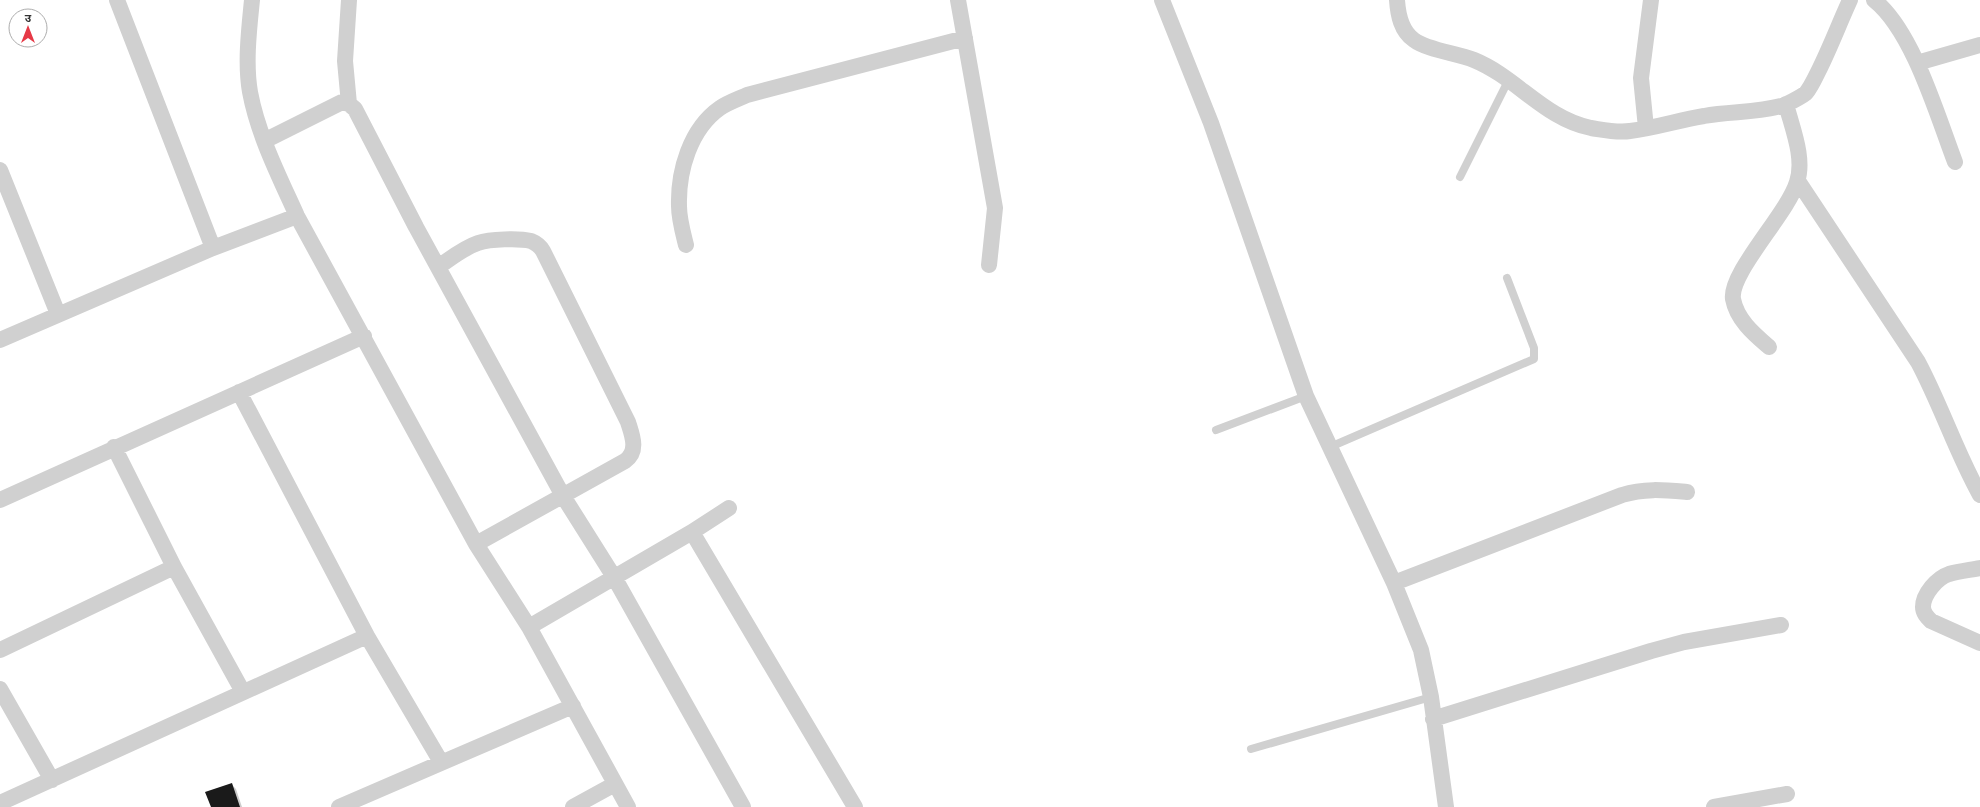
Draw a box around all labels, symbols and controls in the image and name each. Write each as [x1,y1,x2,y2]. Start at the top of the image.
north arrow [8,8,48,48]
text: उ [25,12,32,25]

